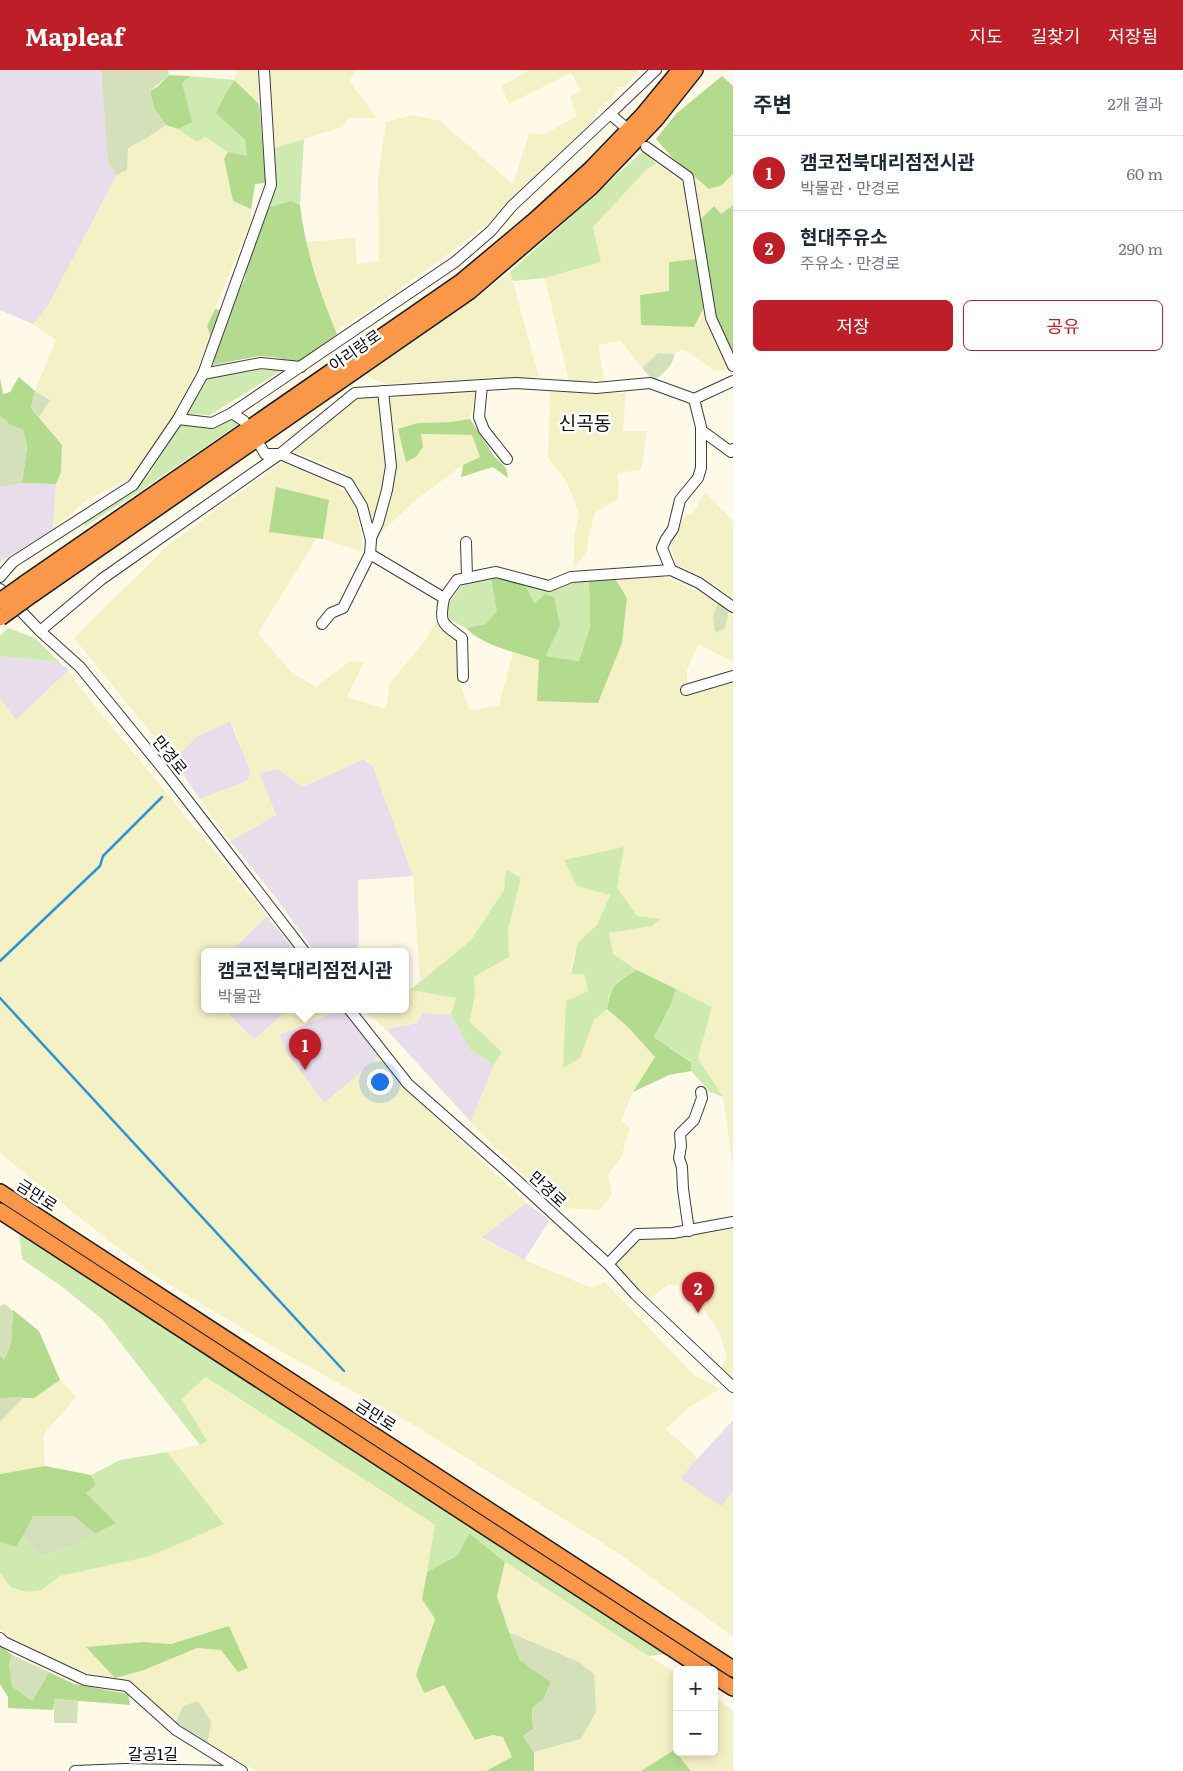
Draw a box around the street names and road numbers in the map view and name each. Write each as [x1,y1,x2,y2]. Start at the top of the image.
street label: 아리랑로 [323,322,386,376]
street label: 만경로 [148,730,194,779]
street label: 만경로 [524,1164,573,1212]
street label: 금만로 [12,1172,63,1216]
street label: 금만로 [351,1392,402,1436]
street label: 갈공1길 [128,1741,178,1765]

